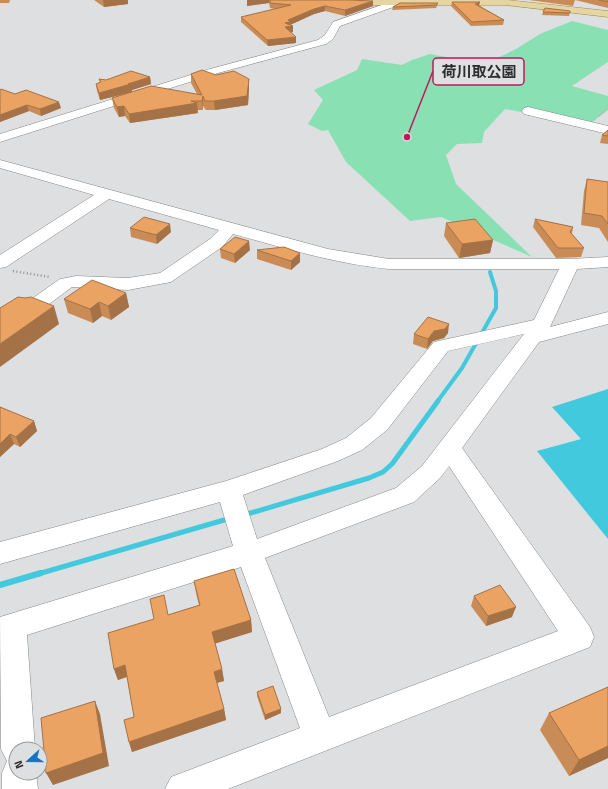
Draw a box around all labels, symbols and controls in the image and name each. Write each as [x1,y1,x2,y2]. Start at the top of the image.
callout: 荷川取公園 [433,58,524,85]
text: 荷川取公園 [441,60,517,83]
north arrow [8,741,48,781]
text: N [10,758,27,771]

